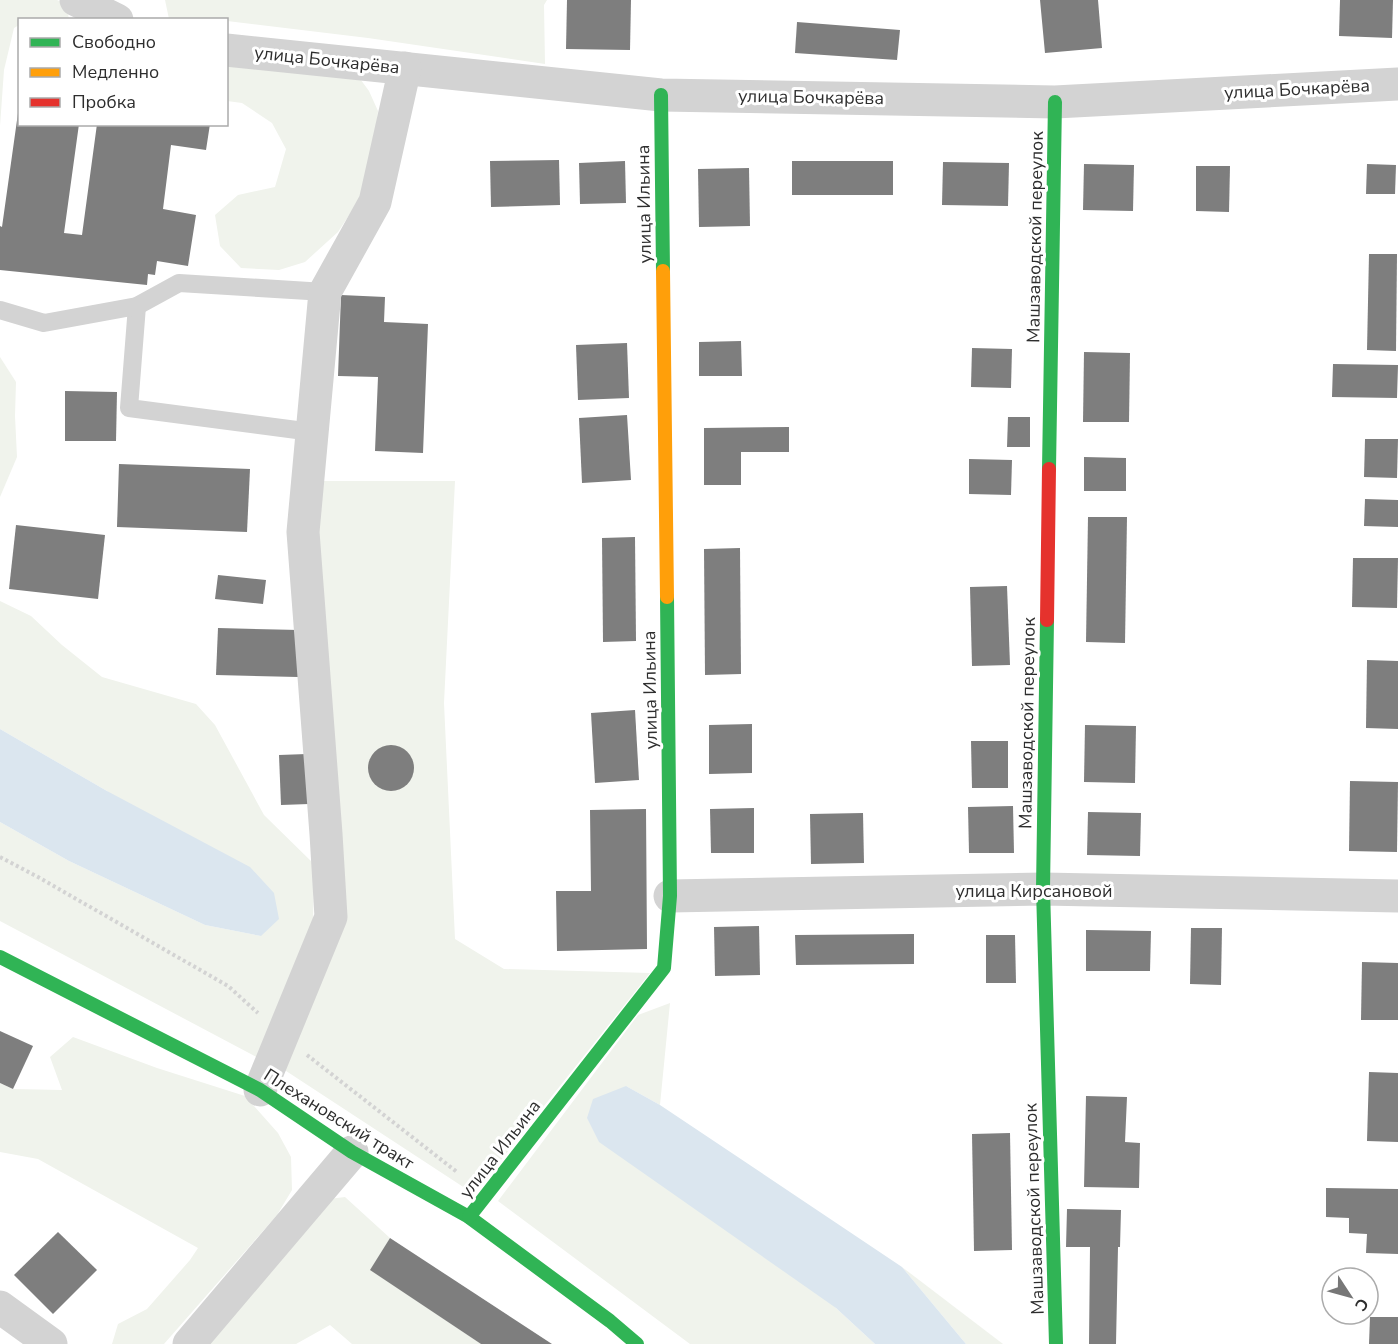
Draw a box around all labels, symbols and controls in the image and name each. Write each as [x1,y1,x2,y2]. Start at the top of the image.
legend [18,18,228,126]
text: Свободно [72,30,156,54]
street label: улица Бочкарёва [253,40,401,80]
text: Медленно [72,60,159,84]
street label: улица Бочкарёва [1223,73,1371,105]
street label: улица Бочкарёва [738,84,884,110]
text: Пробка [72,90,136,114]
street label: Машзаводской переулок [1021,130,1049,343]
street label: улица Ильина [631,144,657,264]
street label: Машзаводской переулок [1013,616,1041,829]
street label: улица Ильина [637,630,663,750]
street label: улица Кирсановой [955,879,1113,903]
street label: Плехановский тракт [259,1063,419,1175]
street label: улица Ильина [454,1095,546,1203]
street label: Машзаводской переулок [1018,1102,1050,1315]
north arrow [1320,1266,1380,1326]
text: С [1349,1293,1373,1315]

